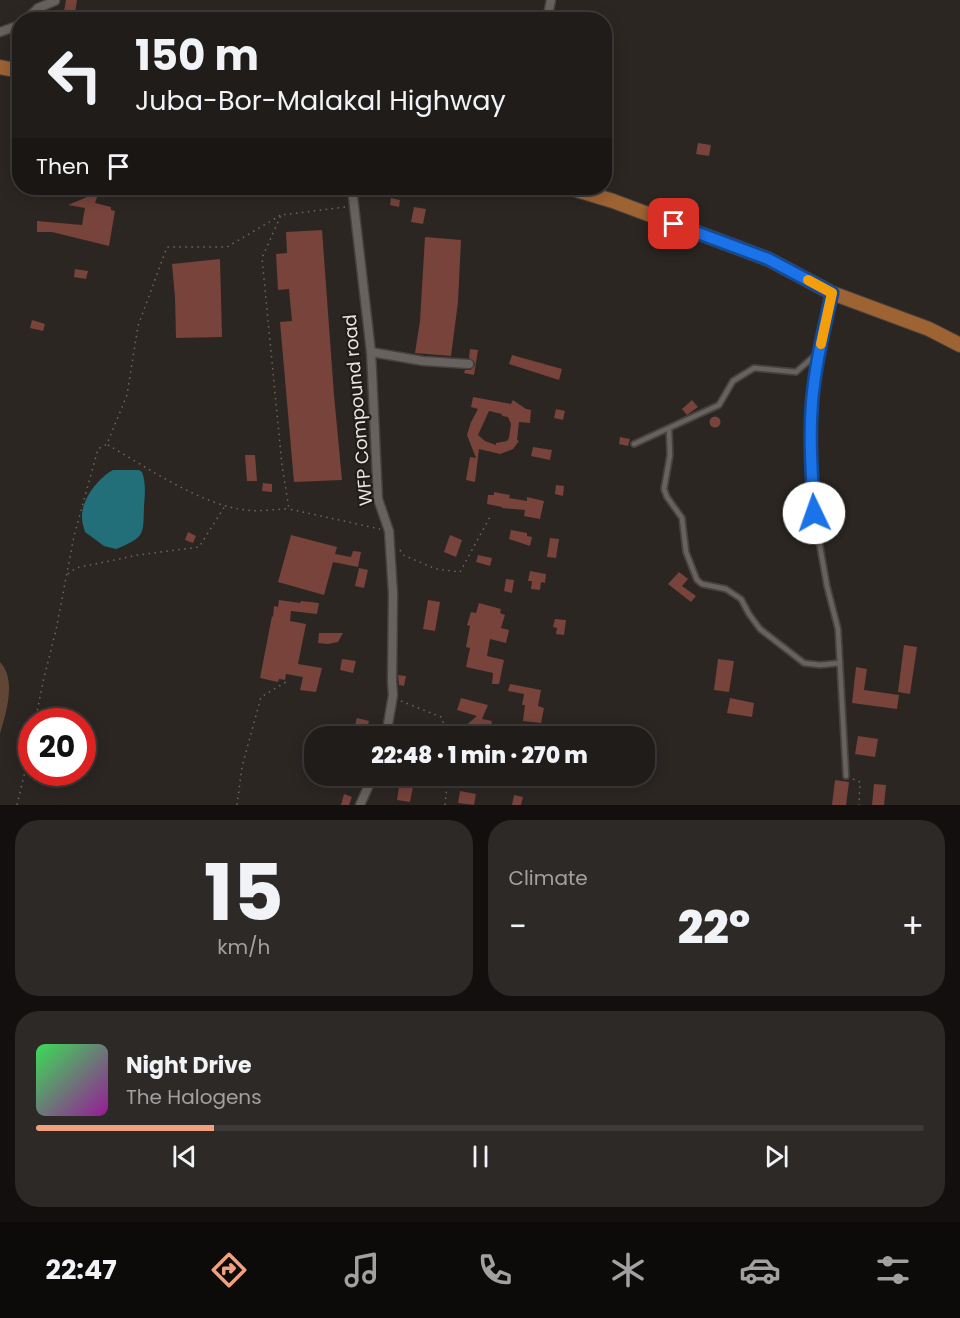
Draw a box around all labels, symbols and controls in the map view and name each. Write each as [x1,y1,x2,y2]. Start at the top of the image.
text: 150 m [135,26,259,85]
icon: left [36,36,114,114]
text: Juba-Bor-Malakal Highway [135,82,506,119]
icon: arrive [102,150,135,183]
text: Then [36,151,90,182]
pin [648,198,699,249]
icon: arrive [657,207,690,240]
street label: WFP Compound road [337,313,378,507]
position arrow [782,481,846,545]
speed limit sign: 20 [18,708,96,786]
text: 22:48 · 1 min · 270 m [371,740,588,771]
text: 15 [204,838,284,947]
text: Climate [509,864,588,892]
text: 22° [678,896,750,959]
text: − [509,903,527,950]
text: + [901,903,924,950]
text: km/h [217,933,270,961]
text: Night Drive [126,1050,252,1081]
text: The Halogens [126,1083,262,1111]
icon: previous [168,1140,201,1173]
icon: pause [464,1140,497,1173]
icon: next [760,1140,793,1173]
icon: directions [208,1249,250,1291]
icon: music [341,1249,383,1291]
icon: phone [474,1249,516,1291]
icon: climate [607,1249,649,1291]
icon: car [739,1249,781,1291]
icon: filters [872,1249,914,1291]
text: 22:47 [45,1251,117,1288]

